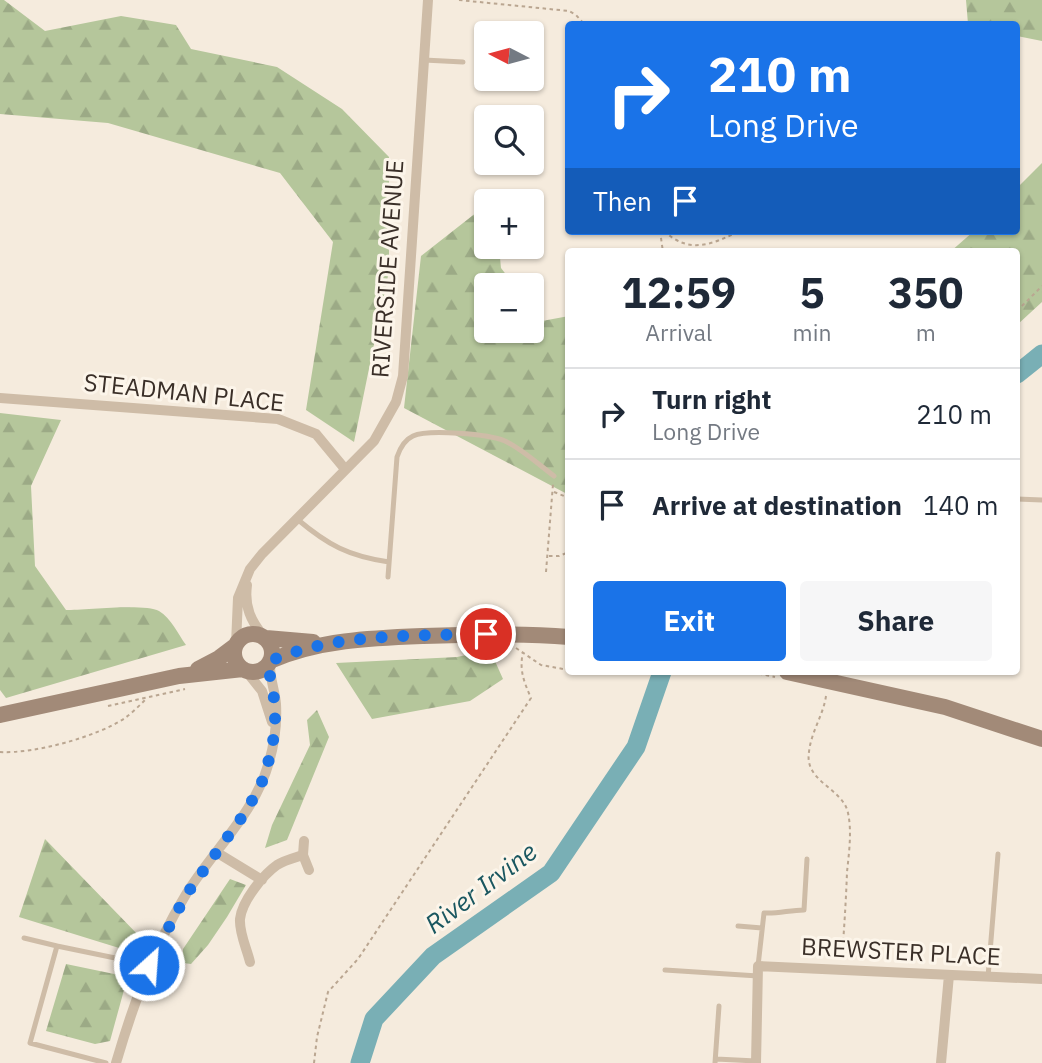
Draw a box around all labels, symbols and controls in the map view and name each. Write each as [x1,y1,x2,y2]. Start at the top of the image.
north arrow [474,21,544,91]
map controls [474,21,544,343]
text: 210 m [708,42,852,105]
icon: right [593,49,684,140]
text: Long Drive [708,104,859,146]
button: search [474,105,544,175]
street label: RIVERSIDE AVENUE [363,159,411,379]
icon: arrive [666,182,704,220]
text: Then [593,184,652,218]
button: + [474,189,544,259]
text: 12:59 [621,265,736,320]
text: 5 [799,265,825,320]
text: 350 [888,265,964,320]
button: − [474,273,544,343]
text: Arrival [645,317,712,347]
text: min [793,317,831,347]
text: m [916,317,936,347]
street label: STEADMAN PLACE [82,366,286,418]
text: Turn right [652,382,771,416]
icon: right [593,395,631,433]
text: 210 m [916,397,992,431]
text: Long Drive [652,416,760,446]
icon: arrive [593,486,631,524]
text: Arrive at destination [652,488,902,522]
text: 140 m [923,488,999,522]
button: Exit [593,581,786,661]
button: Share [800,581,992,661]
pin [456,604,516,664]
icon: arrive [467,615,505,653]
water label: River Irvine [418,834,543,940]
position arrow [112,928,186,1002]
street label: BREWSTER PLACE [800,930,1002,972]

